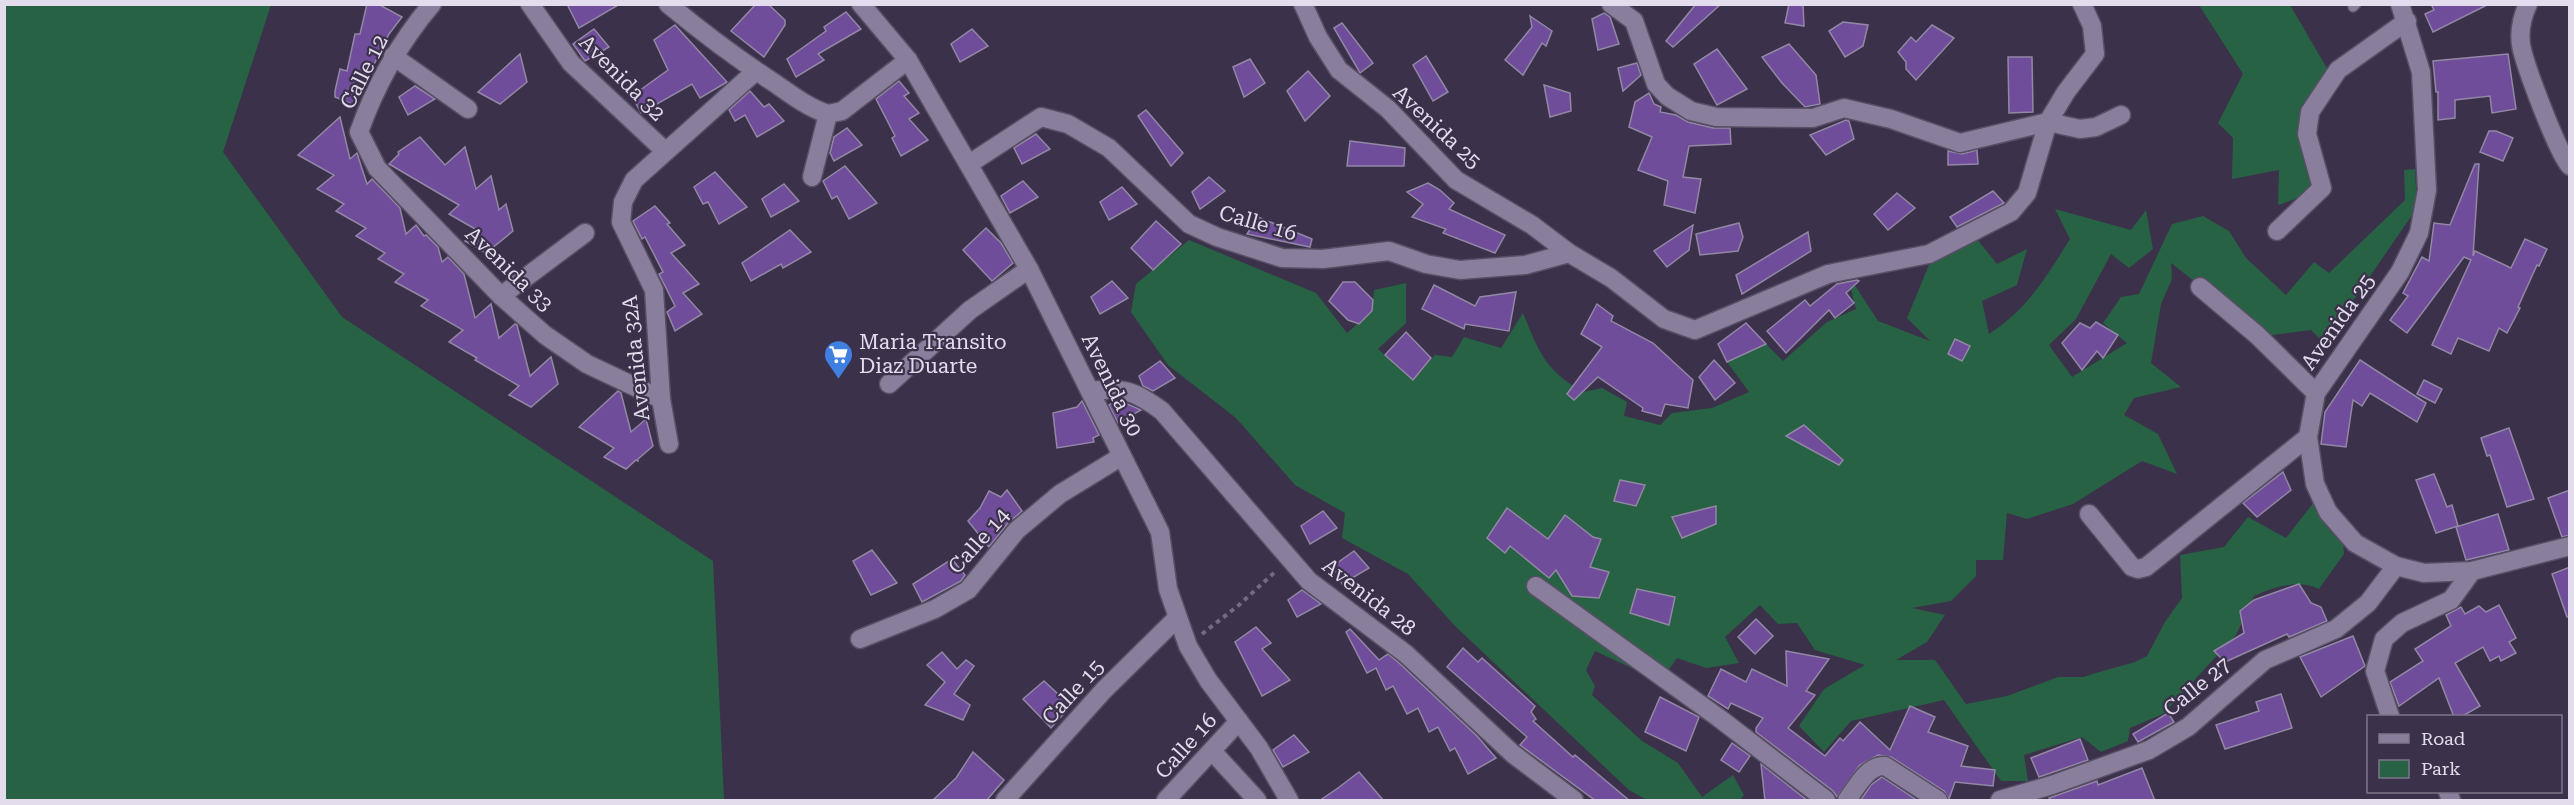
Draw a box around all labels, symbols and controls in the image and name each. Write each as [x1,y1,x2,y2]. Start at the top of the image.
street label: Avenida 32 [574,30,670,126]
street label: Calle 12 [335,31,393,113]
street label: Avenida 25 [1388,80,1486,174]
street label: Calle 16 [1216,200,1300,246]
street label: Avenida 33 [461,222,557,316]
street label: Avenida 25 [2296,270,2380,374]
street label: Avenida 32A [617,294,655,422]
place label: Maria Transito Diaz Duarte [859,330,1007,378]
street label: Avenida 30 [1077,330,1147,440]
supermarket icon: Maria Transito Diaz Duarte [822,338,854,380]
street label: Calle 14 [943,503,1015,579]
street label: Avenida 28 [1318,553,1420,641]
street label: Calle 27 [2158,652,2236,721]
street label: Calle 15 [1037,655,1109,729]
street label: Calle 16 [1150,708,1222,784]
legend [2367,715,2562,793]
text: Road [2421,728,2466,749]
text: Park [2421,758,2461,779]

